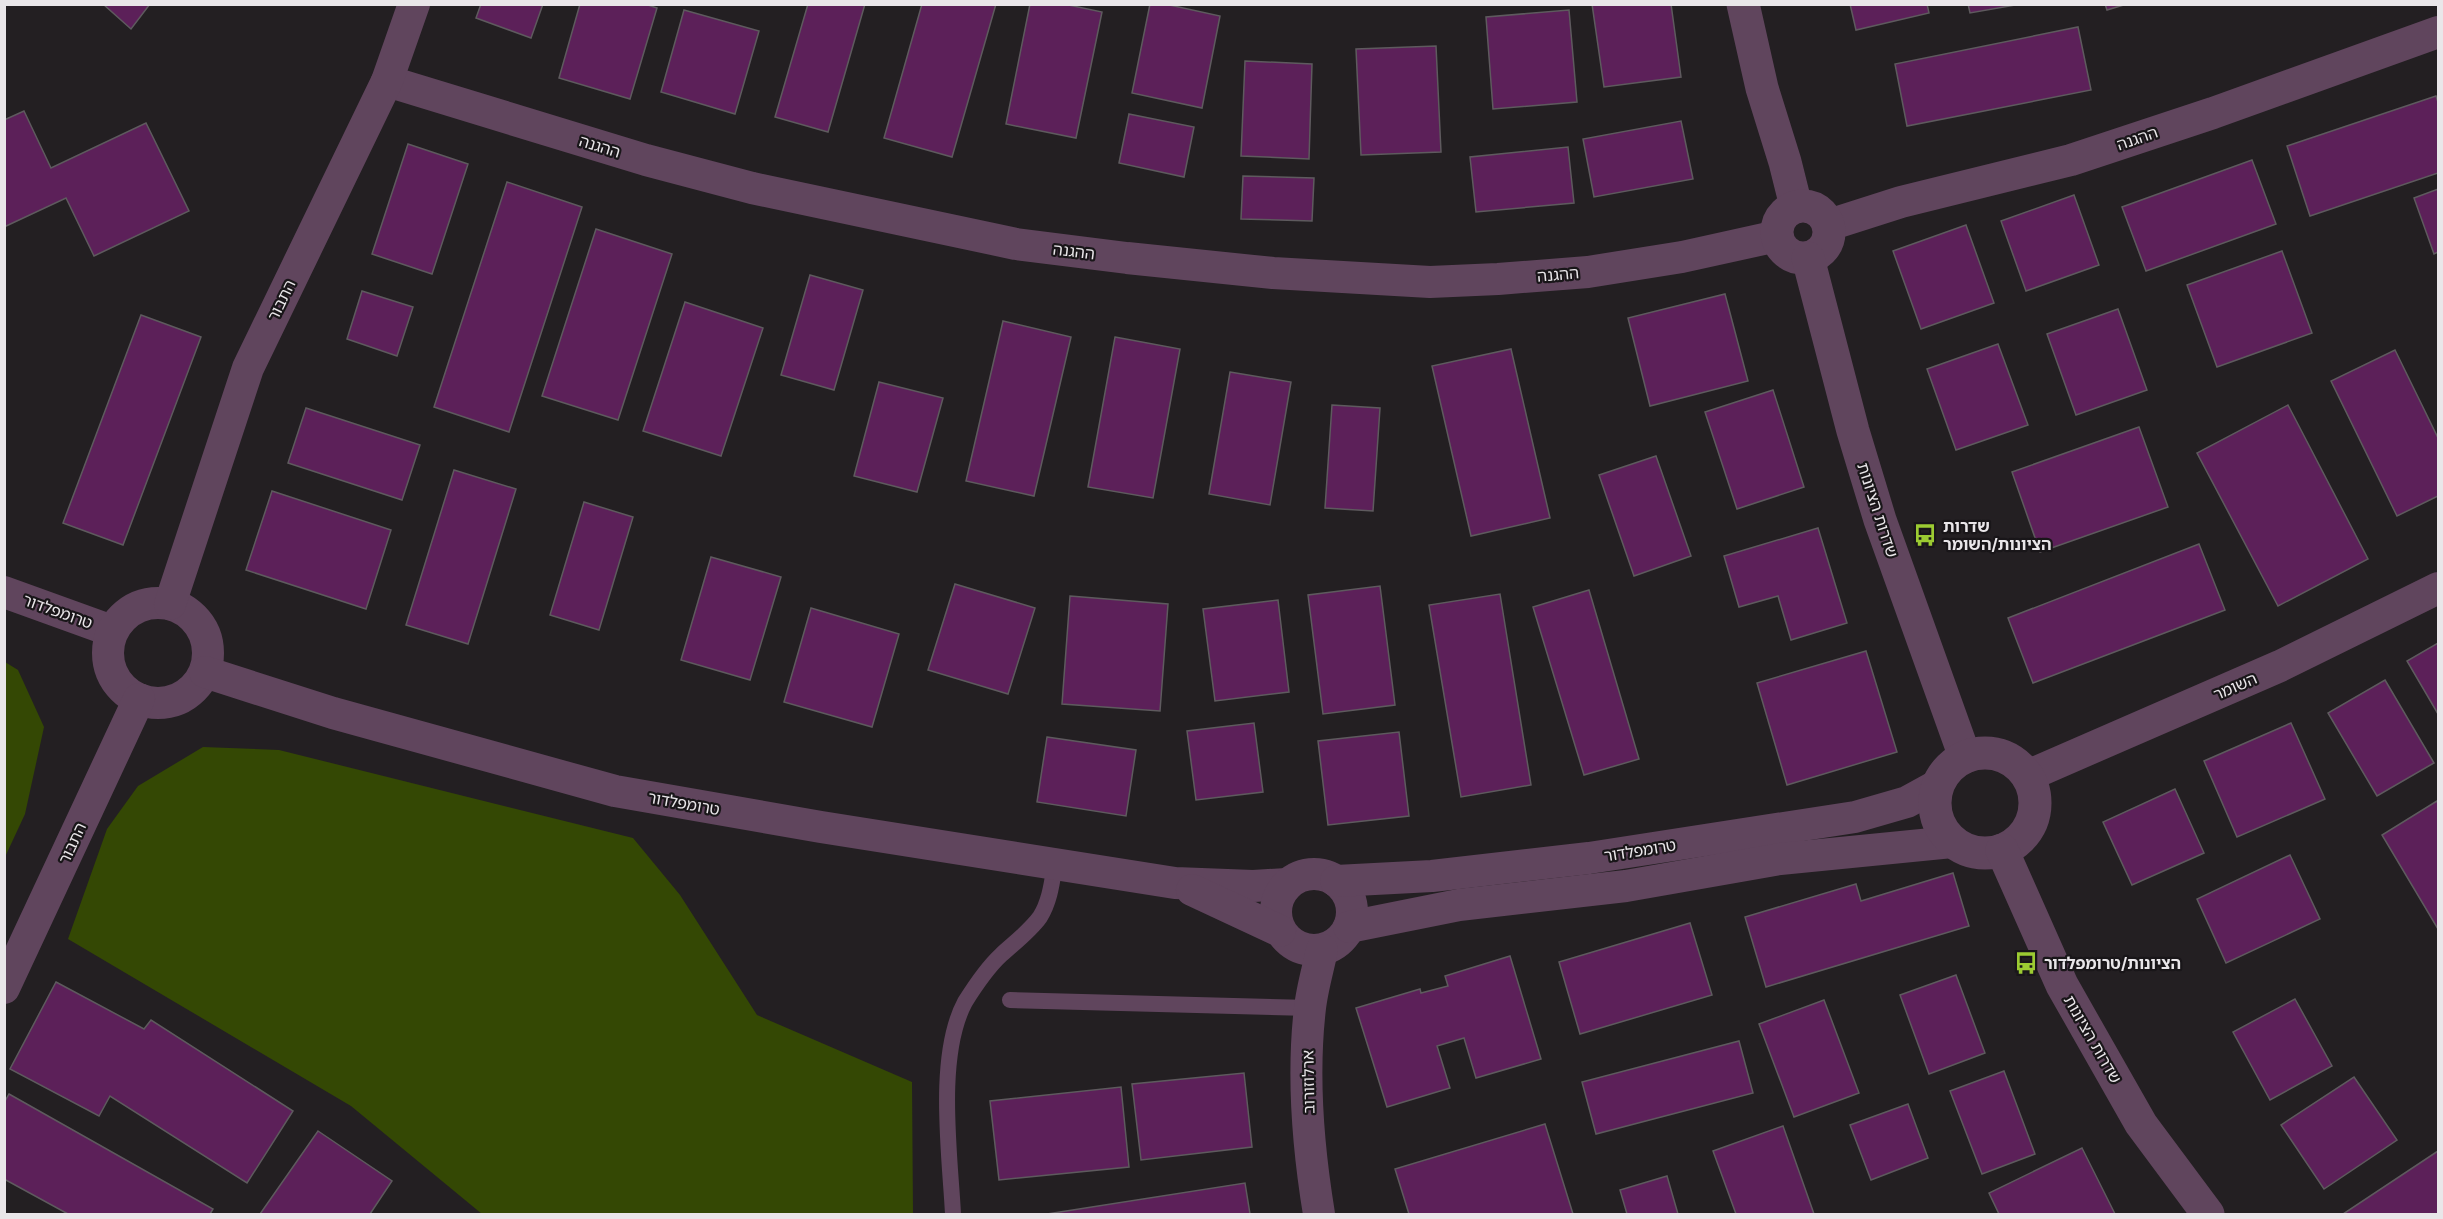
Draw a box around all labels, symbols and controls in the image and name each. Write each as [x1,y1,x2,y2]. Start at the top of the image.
street label: ההגנה [2114,122,2160,154]
street label: ההגנה [577,130,623,162]
street label: ההגנה [1052,239,1096,263]
street label: ההגנה [1536,262,1580,286]
street label: התבור [263,276,299,324]
street label: שדרות הציונות [1853,460,1903,560]
place label: שדרות הציונות/השומר [1943,516,2051,554]
bus stop icon: שדרות הציונות/השומר [1912,522,1938,548]
street label: טרומפלדור [20,589,96,633]
street label: השומר [2210,668,2260,704]
street label: טרומפלדור [646,787,722,819]
street label: התבור [54,819,90,867]
street label: טרומפלדור [1603,834,1677,866]
bus stop icon: הציונות/טרומפלדור [2013,950,2039,976]
place label: הציונות/טרומפלדור [2044,953,2181,973]
street label: שדרות הציונות [2060,991,2126,1087]
street label: ארלוזורוב [1297,1050,1319,1114]

